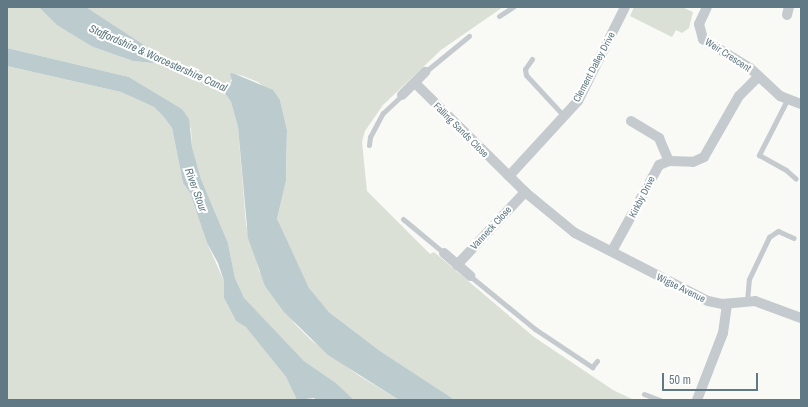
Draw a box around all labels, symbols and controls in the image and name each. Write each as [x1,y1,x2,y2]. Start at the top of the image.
water label: Staffordshire & Worcestershire Canal [87,22,229,94]
street label: Clement Dalley Drive [571,30,617,104]
street label: Weir Crescent [703,36,753,74]
street label: Falling Sands Close [431,100,491,160]
water label: River Stour [182,166,210,214]
street label: Kirkby Drive [626,174,658,220]
street label: Vanneck Close [468,204,514,252]
street label: Wigse Avenue [654,271,708,305]
scale bar [664,365,760,391]
text: 50 m [669,372,691,388]

